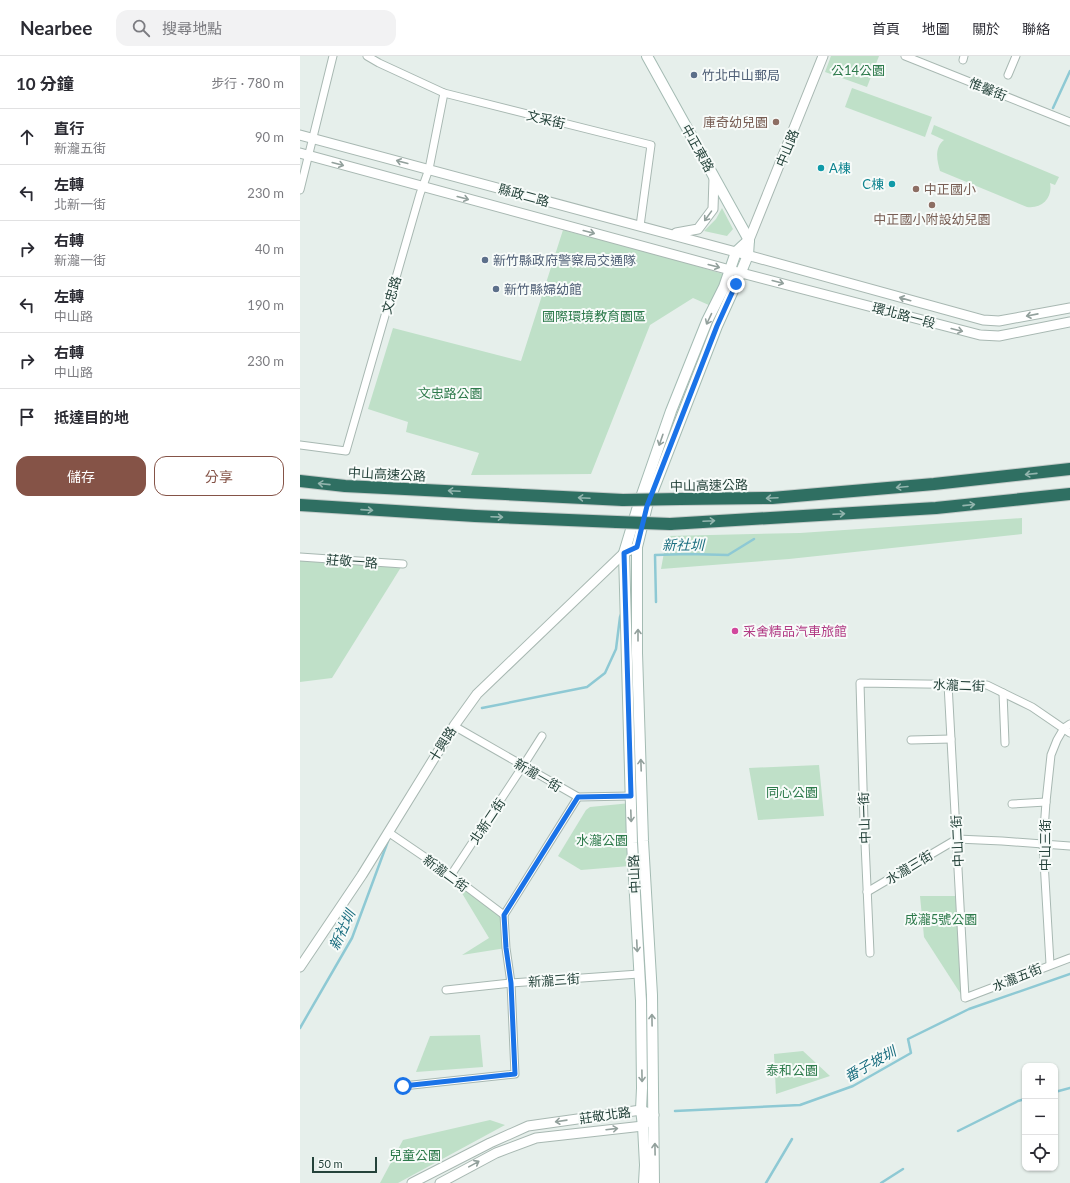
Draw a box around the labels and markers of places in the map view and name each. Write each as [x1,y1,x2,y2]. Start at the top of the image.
place label: 竹北中山郵局 [702,67,780,83]
marker: 竹北中山郵局 [689,70,699,80]
place label: 庫奇幼兒園 [703,114,768,130]
marker: 庫奇幼兒園 [771,117,781,127]
place label: A棟 [829,160,851,176]
marker: A棟 [816,163,826,173]
place label: C棟 [862,176,884,192]
marker: C棟 [887,179,897,189]
place label: 中正國小 [924,181,976,197]
marker: 中正國小 [911,184,921,194]
marker: 中正國小附設幼兒園 [927,200,937,210]
place label: 中正國小附設幼兒園 [873,211,991,227]
place label: 新竹縣政府警察局交通隊 [493,252,636,268]
marker: 新竹縣政府警察局交通隊 [480,255,490,265]
place label: 新竹縣婦幼館 [504,281,582,297]
marker: 新竹縣婦幼館 [491,284,501,294]
place label: 采舍精品汽車旅館 [743,623,847,639]
marker: 采舍精品汽車旅館 [730,626,740,636]

